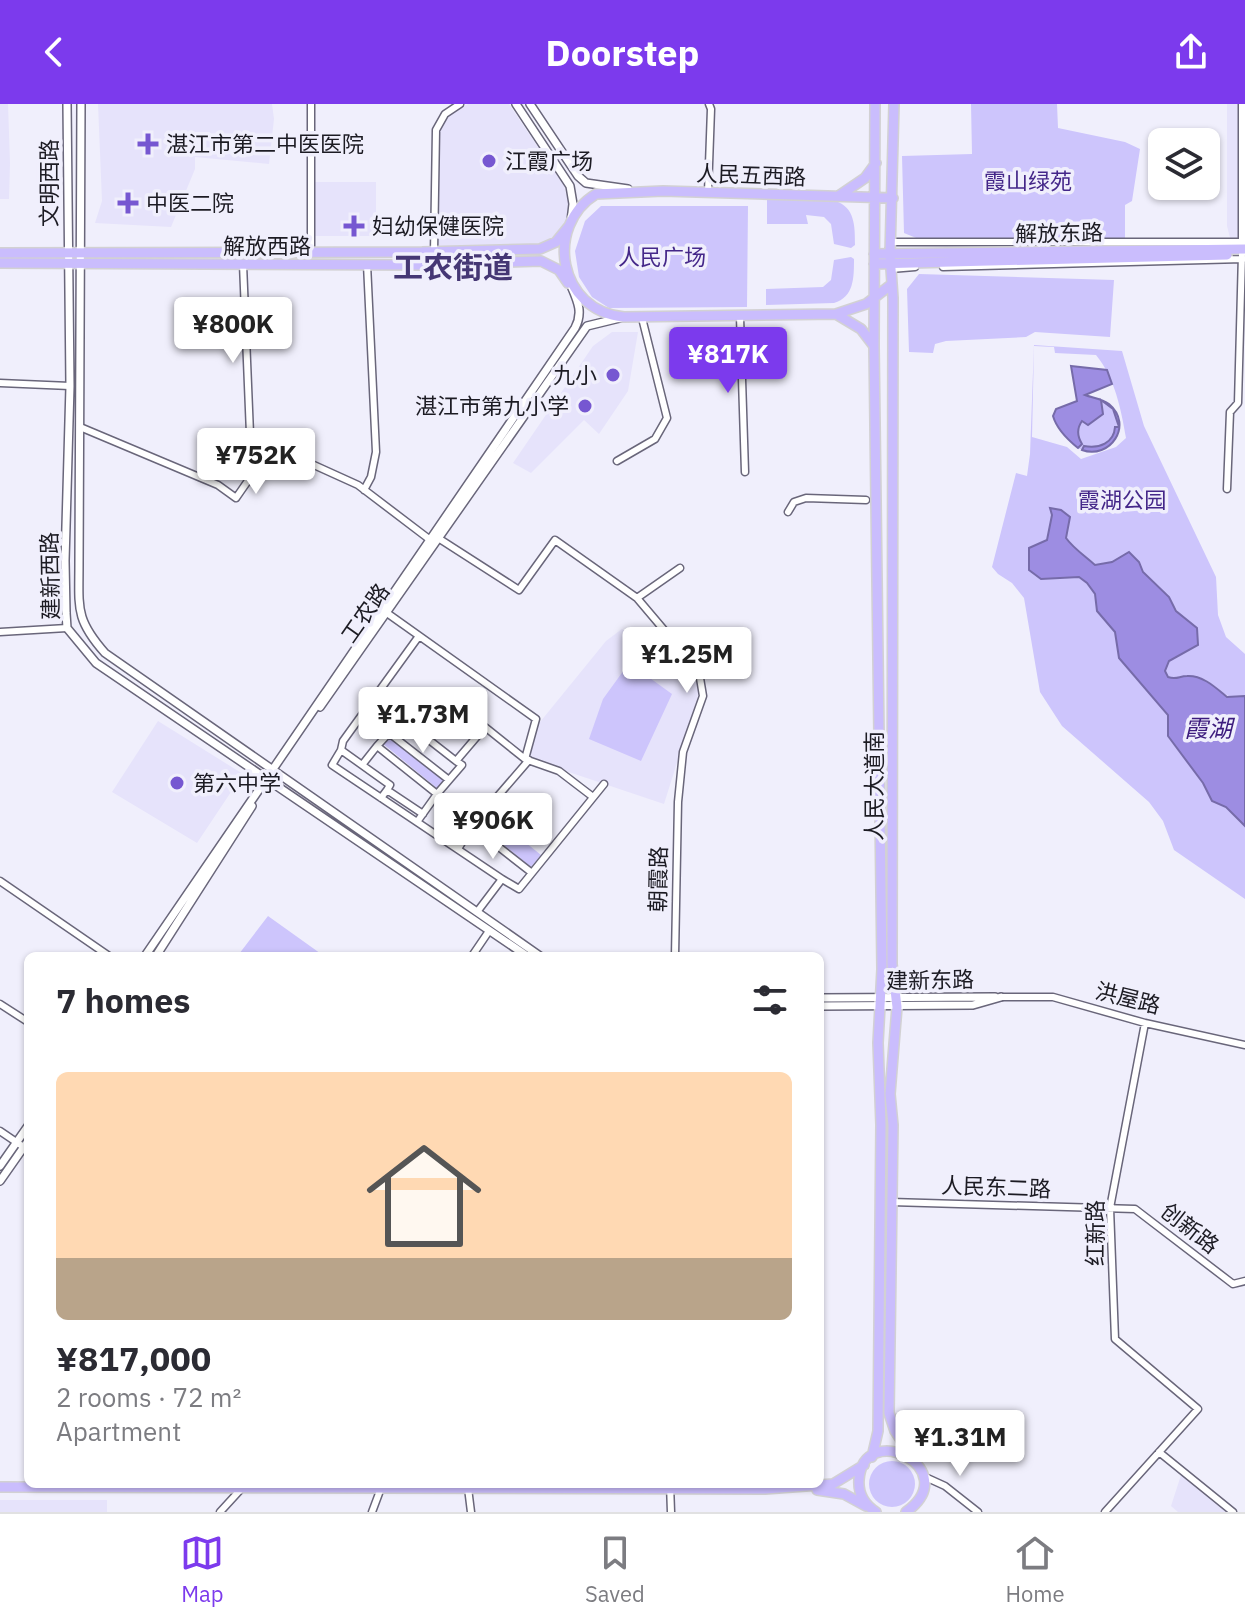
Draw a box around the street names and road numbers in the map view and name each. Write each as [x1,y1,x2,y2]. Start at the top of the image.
street label: 文明西路 [34,139,63,227]
street label: 人民五西路 [696,158,806,191]
street label: 解放东路 [1015,217,1103,248]
street label: 解放西路 [223,231,311,260]
street label: 建新西路 [34,532,65,620]
street label: 工农路 [334,577,395,648]
street label: 人民大道南 [859,731,888,841]
street label: 朝霞路 [642,846,673,912]
street label: 建新东路 [886,964,974,995]
street label: 洪屋路 [1093,975,1164,1020]
street label: 人民东二路 [941,1170,1051,1203]
street label: 创新路 [1155,1196,1225,1259]
street label: 红新路 [1080,1200,1109,1266]

